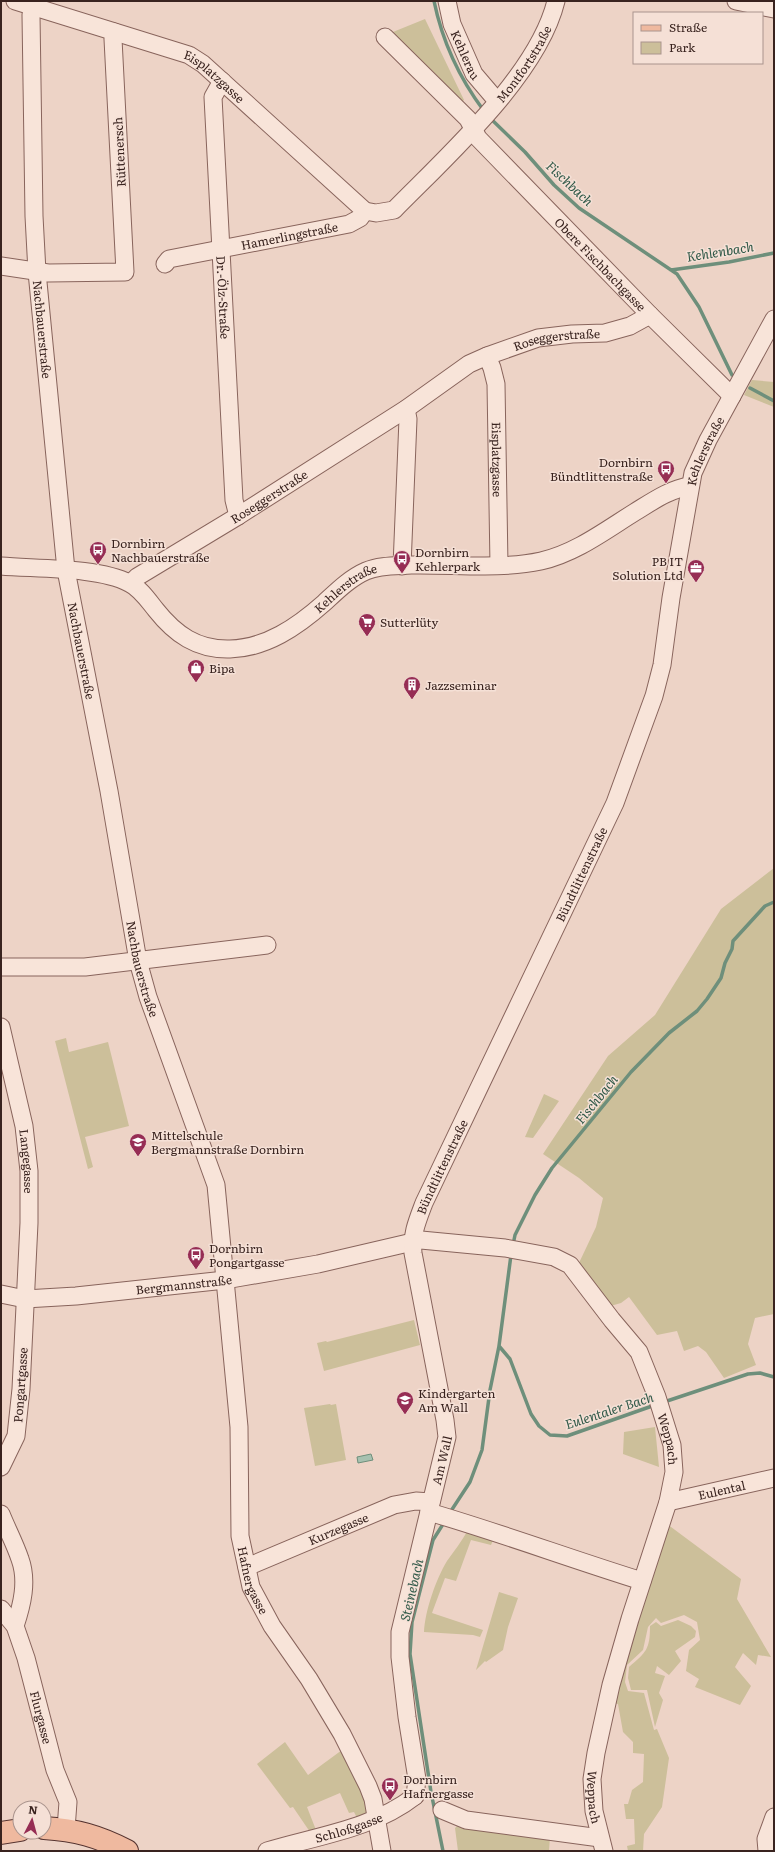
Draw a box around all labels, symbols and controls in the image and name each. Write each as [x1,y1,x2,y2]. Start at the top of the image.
legend [633,12,763,64]
text: Straße [669,18,707,36]
street label: Montfortstraße [492,22,556,106]
street label: Kehlerau [447,27,484,84]
text: Park [669,38,696,56]
street label: Eisplatzgasse [182,45,249,107]
street label: Rüttenersch [108,116,130,187]
water label: Fischbach [542,156,598,210]
street label: Obere Fischbachgasse [551,213,650,315]
street label: Hamerlingstraße [239,217,339,254]
water label: Kehlenbach [685,236,755,266]
street label: Dr.-Ölz-Straße [212,255,235,340]
street label: Nachbauerstraße [29,279,56,379]
street label: Roseggerstraße [510,324,600,355]
street label: Kehlerstraße [682,413,728,487]
street label: Eisplatzgasse [488,422,507,497]
place label: Dornbirn Bündtlittenstraße [550,453,653,485]
bus stop icon: Dornbirn Bündtlittenstraße [656,459,676,484]
street label: Roseggerstraße [227,465,311,528]
place label: Dornbirn Nachbauerstraße [111,534,210,566]
bus stop icon: Dornbirn Nachbauerstraße [88,540,108,565]
place label: Dornbirn Kehlerpark [415,543,481,575]
bus stop icon: Dornbirn Kehlerpark [392,549,412,574]
place label: PB IT Solution Ltd [612,552,684,584]
office icon: PB IT Solution Ltd [686,558,706,583]
street label: Kehlerstraße [310,559,379,617]
street label: Nachbauerstraße [63,601,100,701]
supermarket icon: Sutterlüty [357,612,377,637]
place label: Sutterlüty [380,613,438,631]
shop icon: Bipa [186,658,206,683]
place label: Bipa [209,659,235,677]
building icon: Jazzseminar [402,675,422,700]
place label: Jazzseminar [425,676,497,694]
street label: Bündtlittenstraße [551,824,611,925]
street label: Nachbauerstraße [122,919,163,1019]
water label: Fischbach [570,1070,622,1128]
street label: Bündtlittenstraße [412,1116,472,1217]
place label: Mittelschule Bergmannstraße Dornbirn [151,1126,304,1158]
street label: Langegasse [15,1128,38,1193]
school or university icon: Mittelschule Bergmannstraße Dornbirn [128,1132,148,1157]
place label: Dornbirn Pongartgasse [209,1239,285,1271]
bus stop icon: Dornbirn Pongartgasse [186,1245,206,1270]
street label: Bergmannstraße [135,1270,233,1299]
street label: Pongartgasse [8,1347,32,1423]
place label: Kindergarten Am Wall [418,1384,495,1416]
water label: Eulentaler Bach [562,1387,656,1433]
school or university icon: Kindergarten Am Wall [395,1390,415,1415]
street label: Weppach [654,1411,682,1466]
street label: Am Wall [427,1434,456,1487]
street label: Eulental [696,1476,747,1504]
street label: Kurzegasse [305,1508,371,1549]
street label: Hafnergasse [233,1545,273,1617]
water label: Steinebach [395,1557,427,1623]
street label: Flurgasse [26,1689,57,1746]
street label: Weppach [582,1769,606,1826]
place label: Dornbirn Hafnergasse [403,1770,474,1802]
bus stop icon: Dornbirn Hafnergasse [380,1776,400,1801]
north arrow [12,1800,52,1840]
text: N [28,1801,39,1817]
street label: Schloßgasse [313,1808,385,1847]

